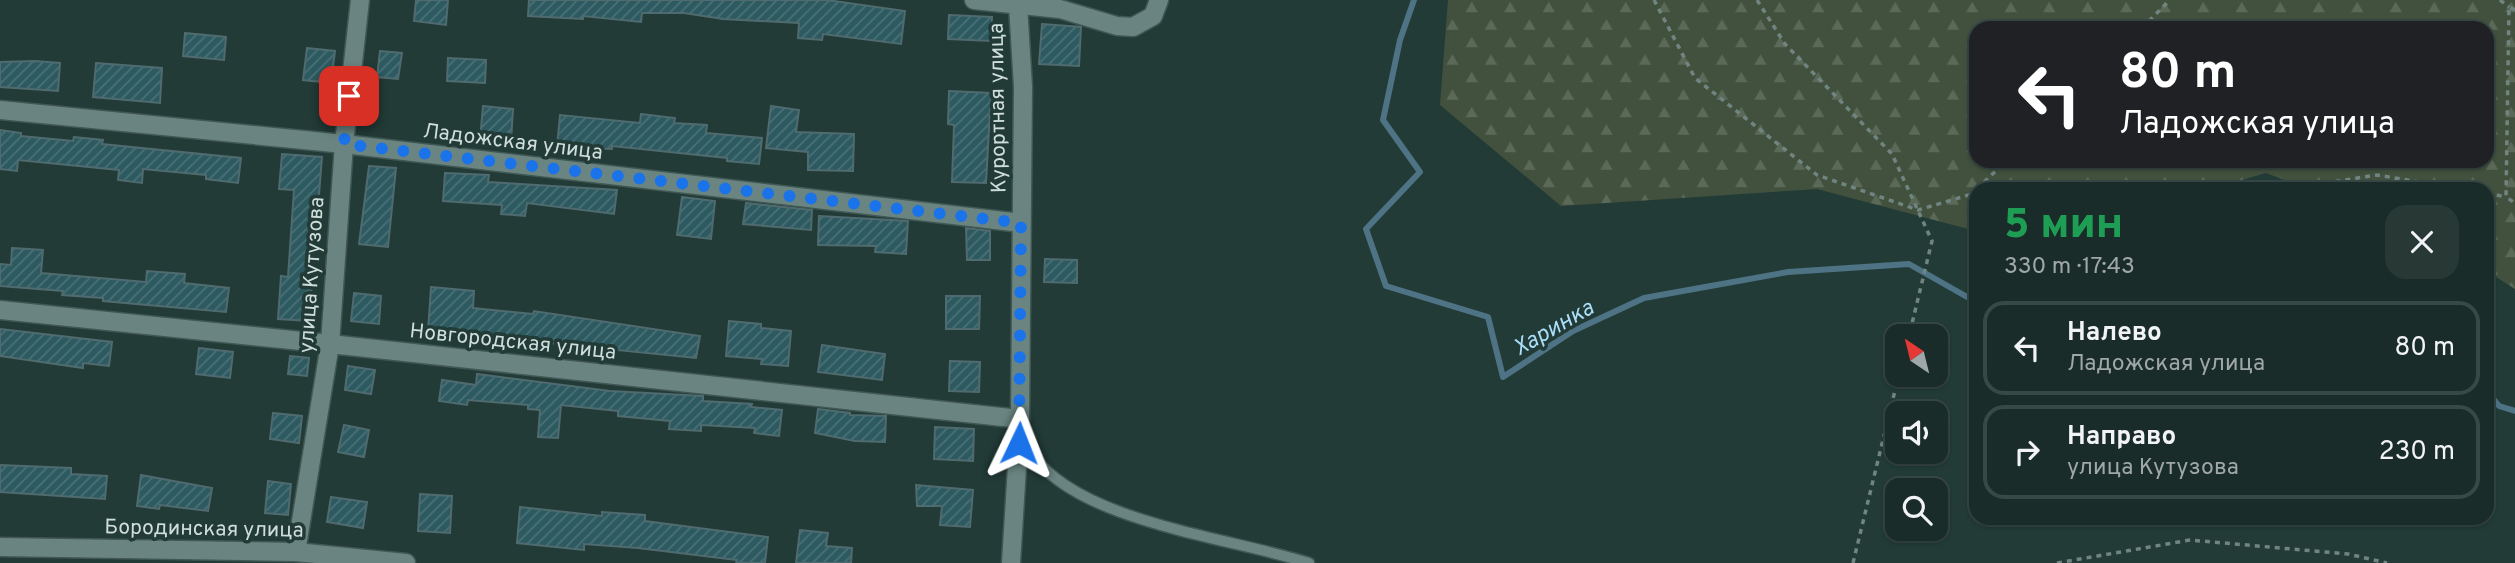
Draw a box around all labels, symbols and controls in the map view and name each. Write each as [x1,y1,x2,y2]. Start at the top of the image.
street label: Курортная улица [984,23,1013,193]
text: 80 m [2119,44,2236,106]
icon: left [2004,49,2095,140]
pin [319,66,379,126]
icon: arrive [330,77,368,115]
text: Ладожская улица [2119,105,2395,145]
street label: Ладожская улица [421,118,604,167]
street label: улица Кутузова [294,196,331,354]
text: 5 мин [2004,200,2123,253]
button: close [2385,205,2459,279]
text: 330 m · 17:43 [2004,253,2135,282]
water label: Харинка [1509,294,1600,364]
text: Налево [2067,317,2162,350]
street label: Новгородская улица [408,318,618,367]
north arrow [1885,324,1948,387]
map controls [1885,324,1948,541]
icon: left [2008,329,2046,367]
text: 80 m [2395,332,2455,365]
text: Ладожская улица [2067,350,2265,379]
button: sound [1885,401,1948,464]
position arrow [982,406,1056,480]
text: Направо [2067,421,2176,454]
icon: right [2008,433,2046,471]
text: 230 m [2379,436,2455,469]
text: улица Кутузова [2067,454,2239,483]
button: search [1885,478,1948,541]
street label: Бородинская улица [104,514,304,545]

